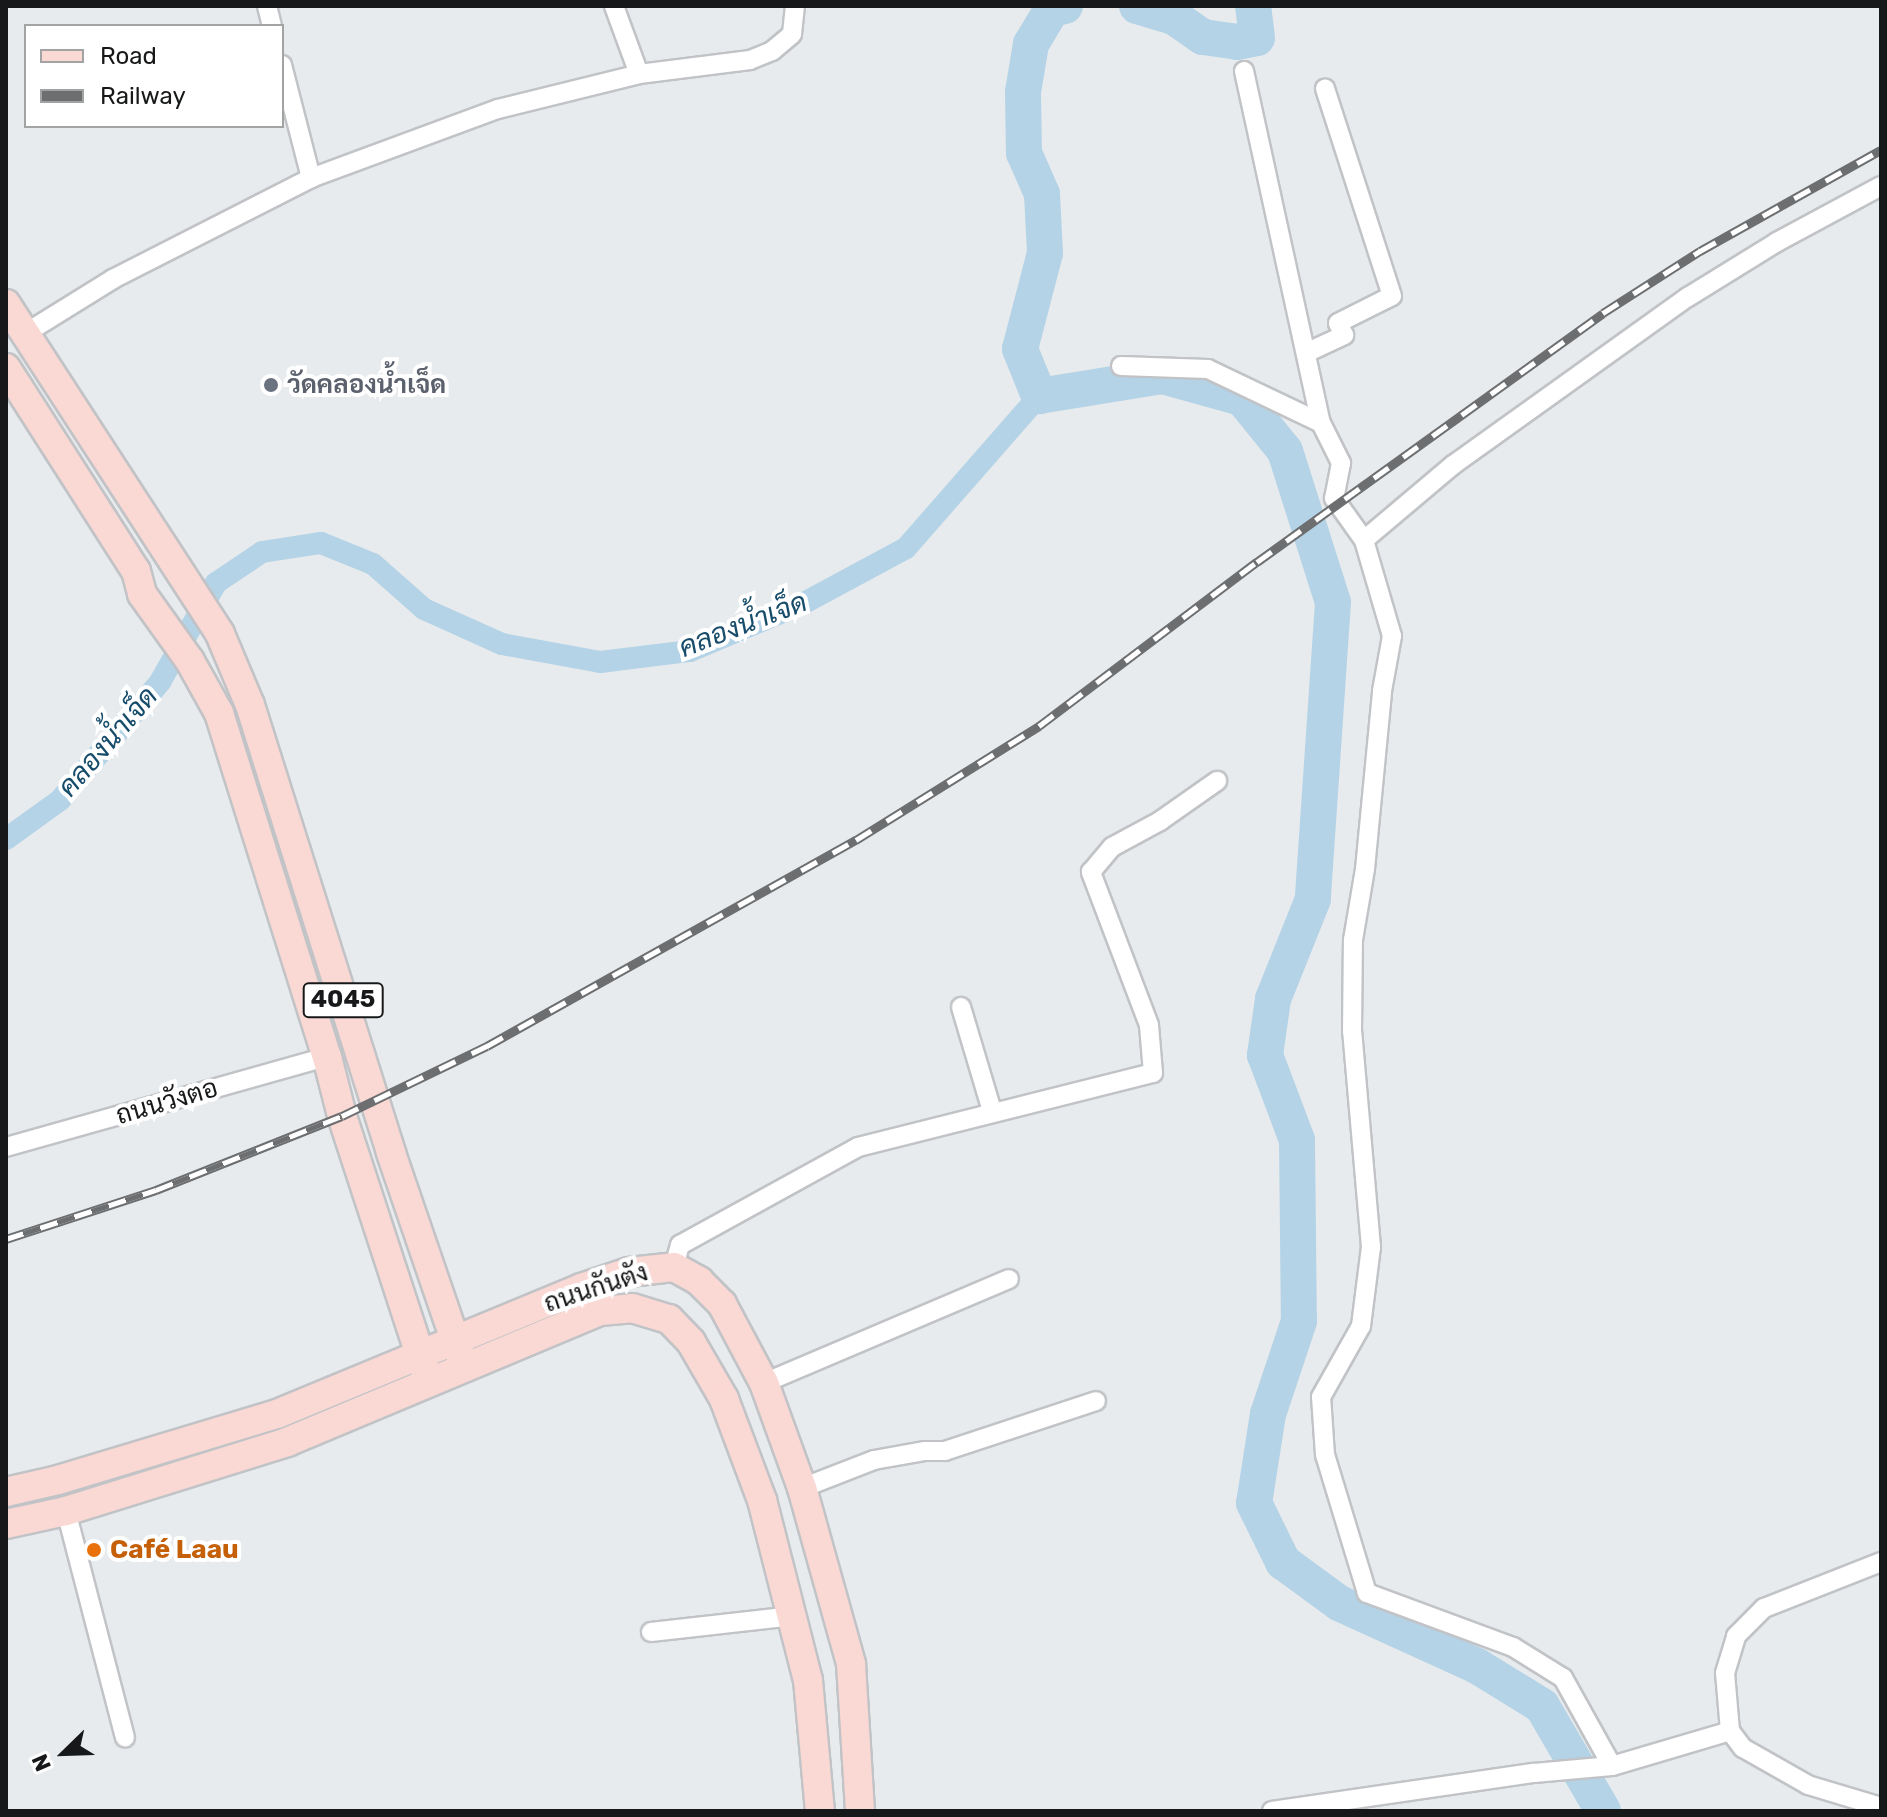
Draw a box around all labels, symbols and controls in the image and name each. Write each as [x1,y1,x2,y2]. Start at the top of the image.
legend [24,24,284,128]
text: Road [100,42,157,70]
text: Railway [100,82,186,110]
place label: วัดคลองน้ำเจ็ด [287,369,446,401]
marker: วัดคลองน้ำเจ็ด [262,376,280,394]
water label: คลองน้ำเจ็ด [674,585,812,665]
water label: คลองน้ำเจ็ด [51,680,165,804]
road number: 4045 [301,980,385,1020]
street label: ถนนวังตอ [113,1073,221,1131]
street label: ถนนกันตัง [540,1257,652,1319]
place label: Café Laau [110,1534,239,1566]
marker: Café Laau [85,1541,103,1559]
north arrow [24,1713,104,1793]
text: N [26,1750,57,1775]

